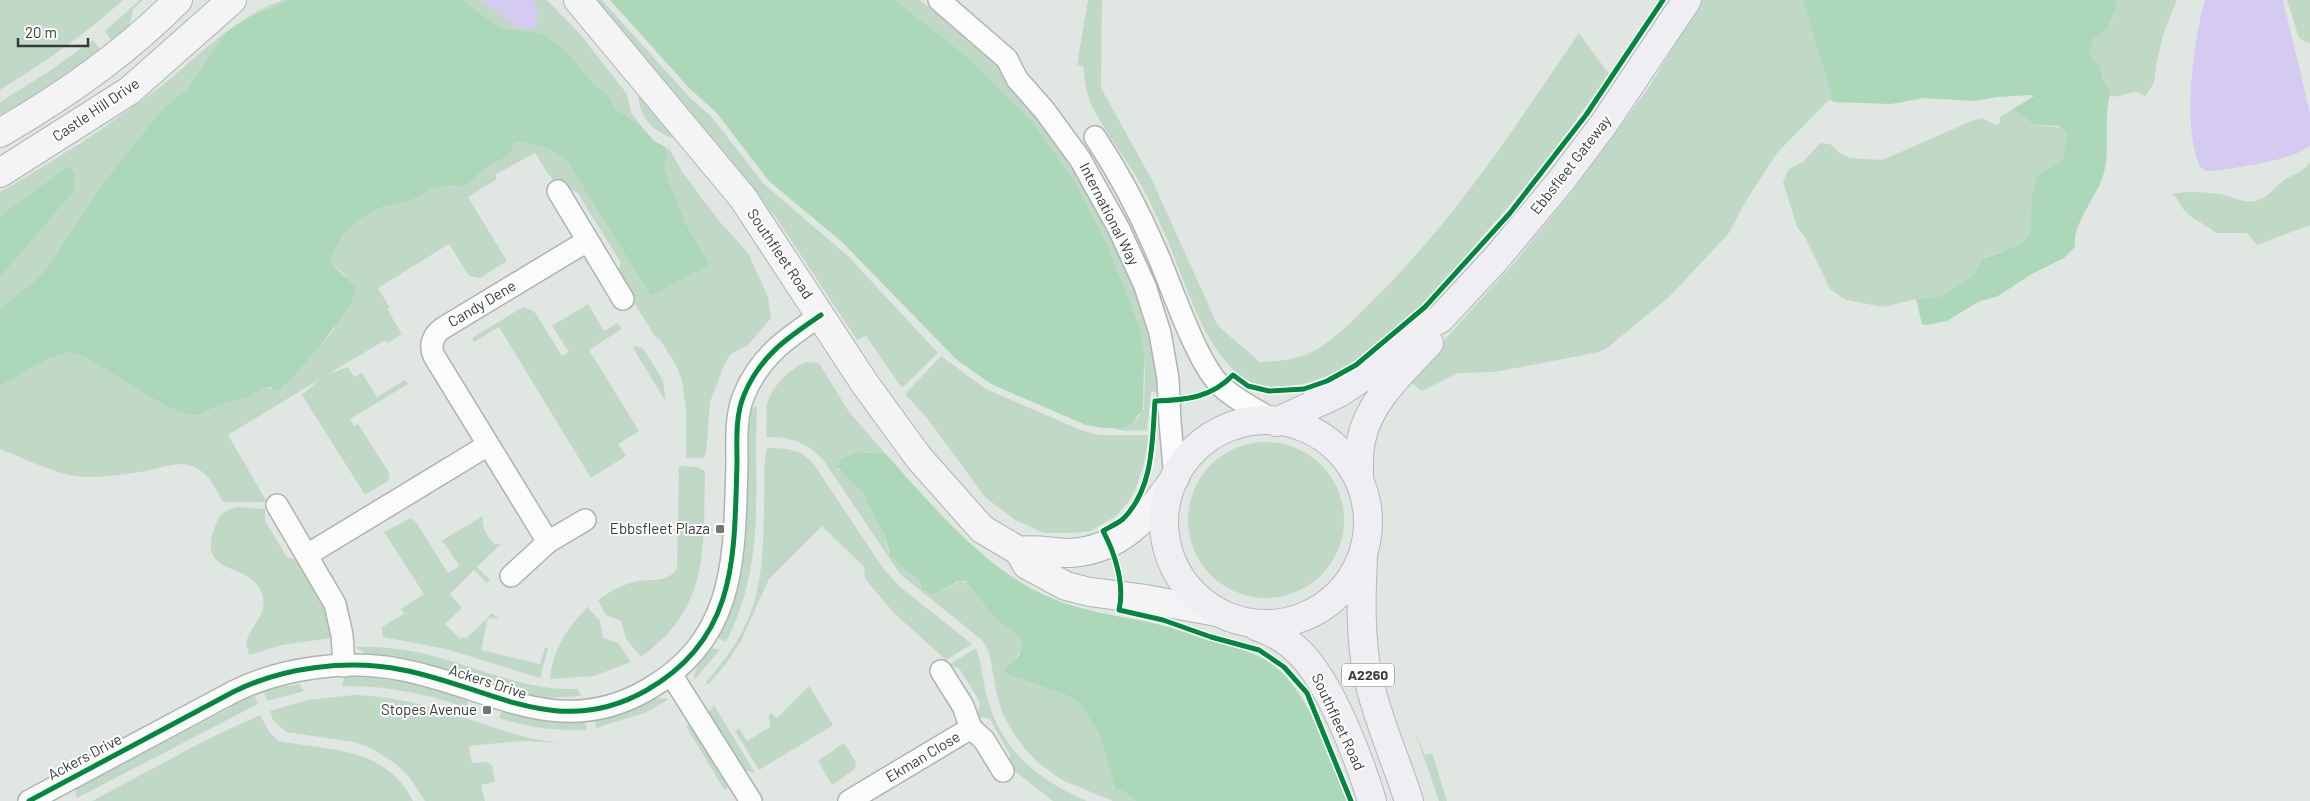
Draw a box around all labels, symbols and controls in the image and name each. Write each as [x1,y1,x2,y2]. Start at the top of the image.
scale bar [18,15,88,47]
text: 20 m [25,23,57,41]
street label: Castle Hill Drive [49,74,142,145]
street label: Ebbsfleet Gateway [1526,111,1614,217]
street label: International Way [1076,159,1144,268]
street label: Southfleet Road [744,205,818,302]
street label: Candy Dene [444,276,519,330]
place label: Ebbsfleet Plaza [610,519,710,537]
marker: Ebbsfleet Plaza [714,523,726,535]
street label: Ackers Drive [447,660,530,702]
road number: A2260 [1342,664,1394,686]
street label: Southfleet Road [1309,670,1369,773]
place label: Stopes Avenue [381,700,477,718]
marker: Stopes Avenue [481,704,493,716]
street label: Ekman Close [882,727,963,785]
street label: Ackers Drive [45,729,125,783]

